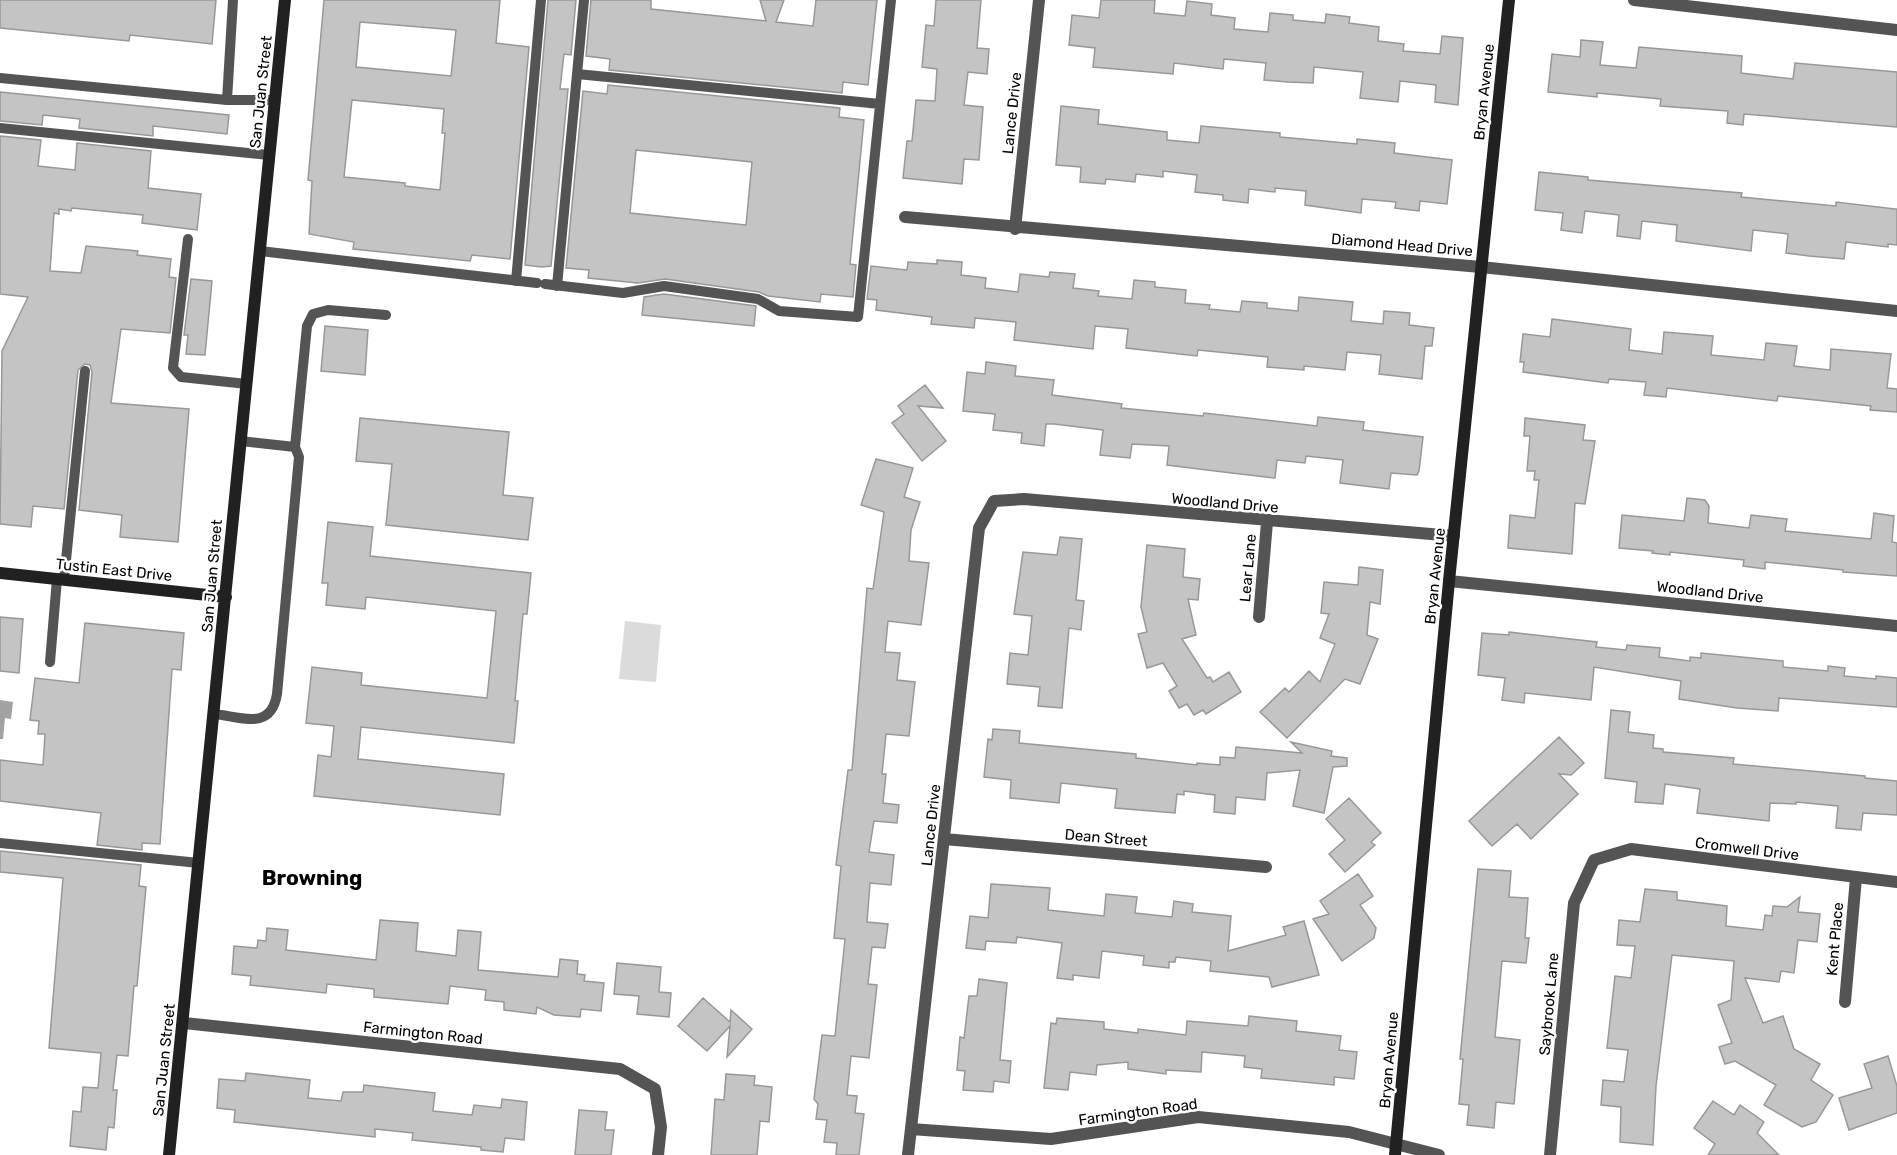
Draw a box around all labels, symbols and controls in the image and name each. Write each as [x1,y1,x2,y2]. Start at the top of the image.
street label: San Juan Street [246,35,276,149]
street label: Bryan Avenue [1470,43,1498,141]
street label: Lance Drive [999,71,1025,155]
street label: Diamond Head Drive [1331,230,1473,260]
street label: Woodland Drive [1171,489,1279,517]
street label: San Juan Street [198,519,226,633]
street label: Bryan Avenue [1421,527,1449,625]
street label: Lear Lane [1236,533,1260,603]
street label: Tustin East Drive [55,555,173,585]
street label: Woodland Drive [1656,577,1764,607]
street label: Lance Drive [918,783,944,867]
street label: Dean Street [1064,825,1148,851]
street label: Cromwell Drive [1694,834,1800,864]
district label: Browning [262,865,362,890]
street label: Kent Place [1823,901,1847,977]
street label: Saybrook Lane [1536,952,1562,1056]
street label: San Juan Street [149,1003,179,1117]
street label: Bryan Avenue [1376,1011,1402,1109]
street label: Farmington Road [362,1018,484,1048]
street label: Farmington Road [1077,1095,1199,1129]

